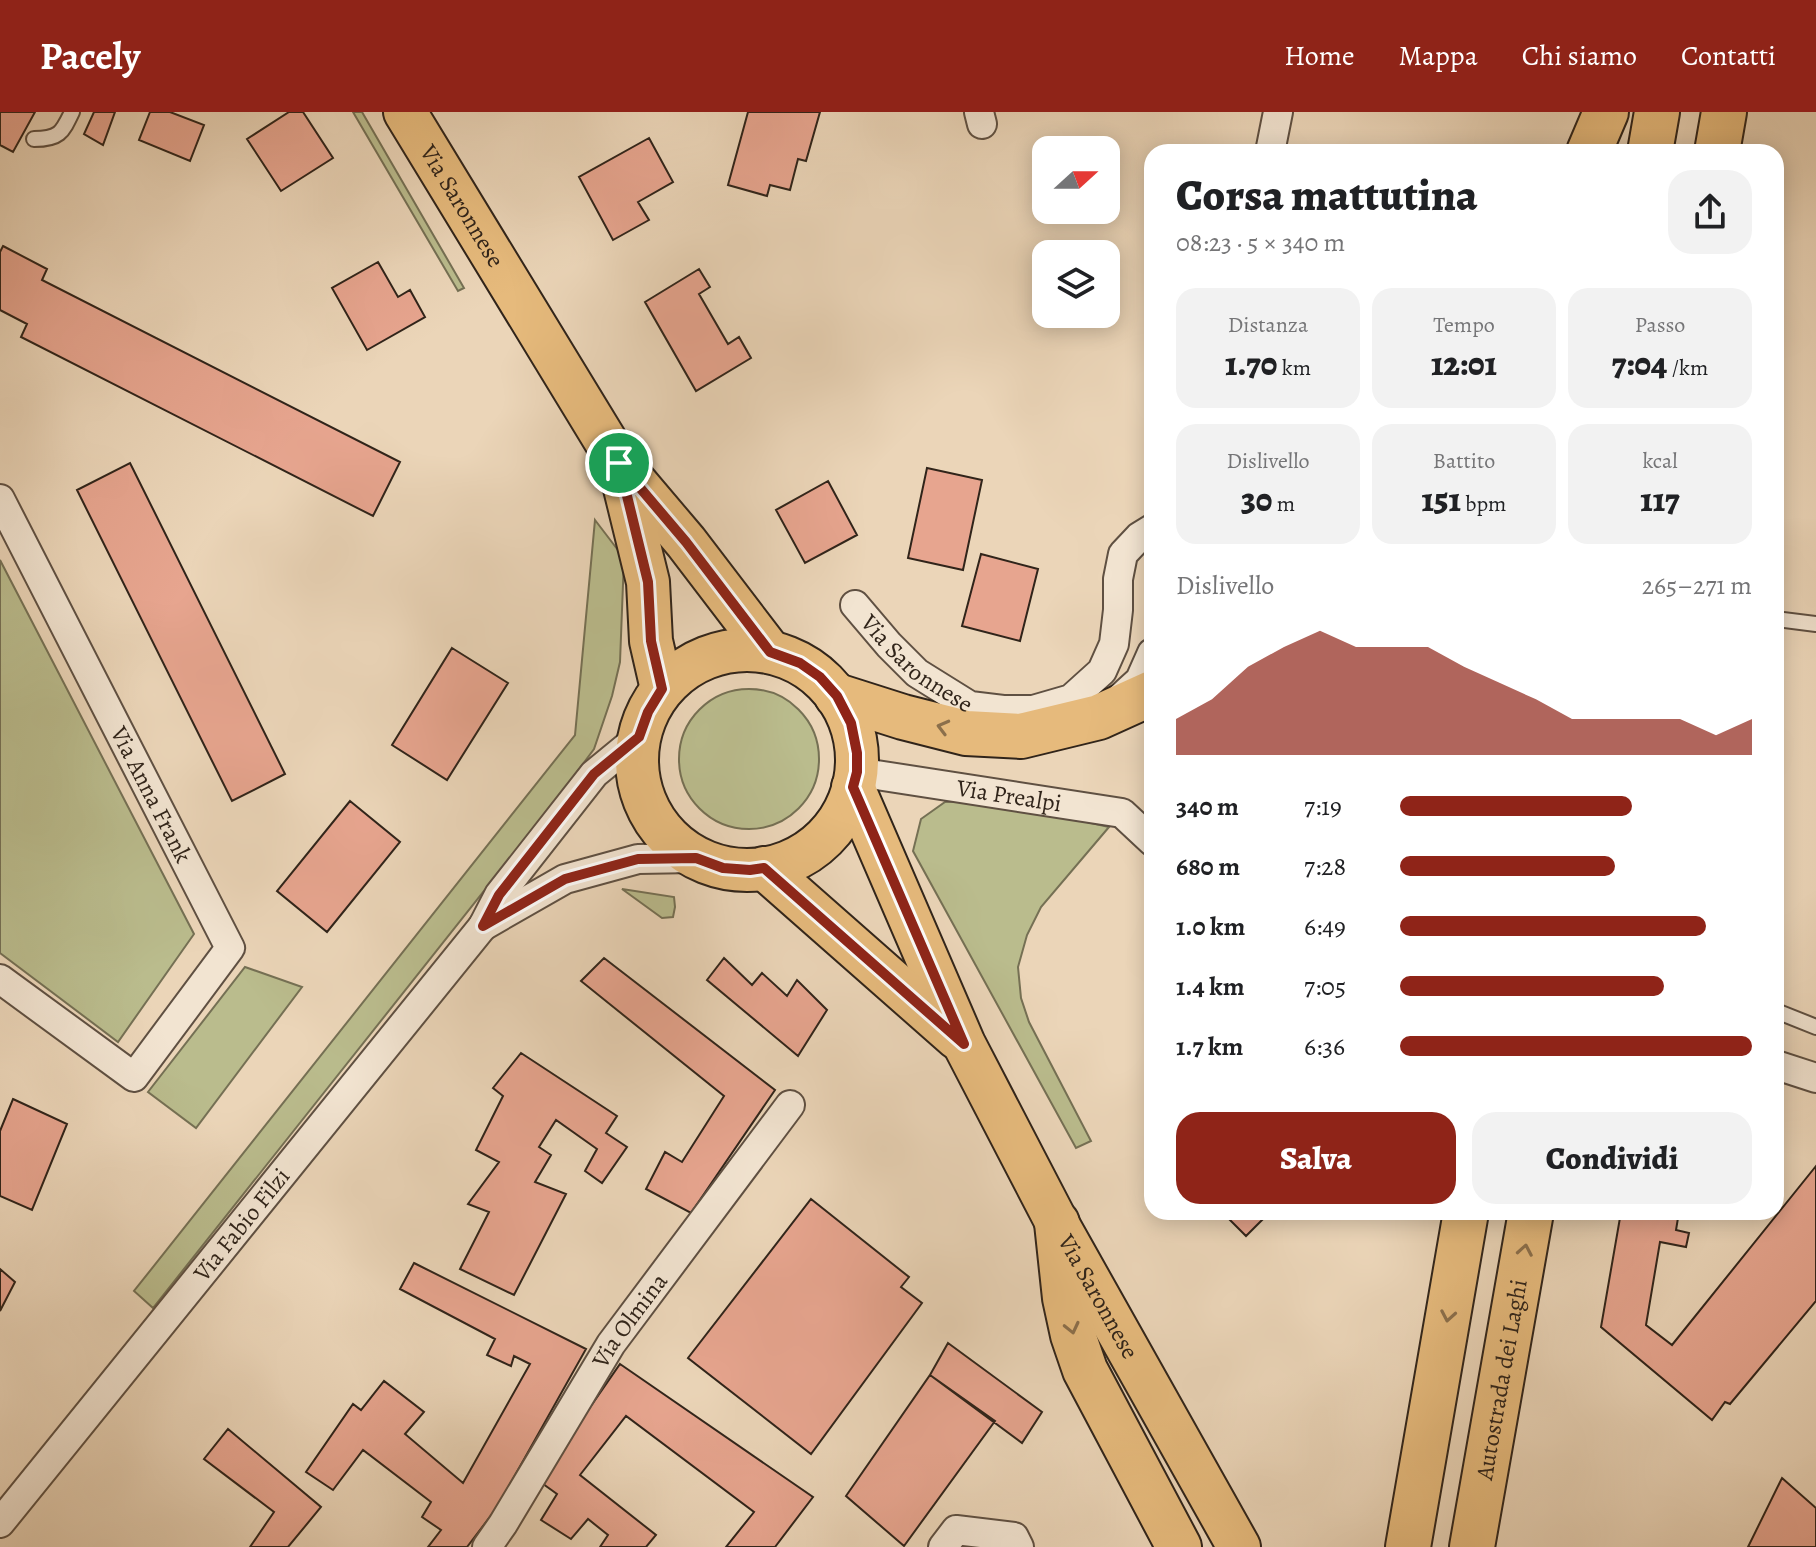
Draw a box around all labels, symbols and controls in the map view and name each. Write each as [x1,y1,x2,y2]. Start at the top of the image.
text: Pacely [40,30,140,82]
text: Home [1284,37,1355,75]
text: Mappa [1399,37,1478,75]
text: Chi siamo [1522,37,1637,75]
text: Contatti [1681,37,1776,75]
north arrow [1032,136,1120,224]
map controls [1032,136,1120,328]
street label: Via Saronnese [412,138,512,273]
text: Corsa mattutina [1176,165,1478,225]
button: share [1668,170,1752,254]
text: 08:23 · 5 × 340 m [1176,225,1345,260]
button: layers [1032,240,1120,328]
text: Distanza [1228,310,1308,340]
text: Tempo [1433,310,1495,340]
text: Passo [1635,310,1685,340]
text: 1.70 [1225,340,1277,387]
text: 12:01 [1431,340,1497,387]
text: 7:04 [1612,340,1667,387]
text: km [1277,353,1311,383]
text: /km [1667,353,1708,383]
pin [585,429,653,497]
icon: arrive [597,441,641,485]
text: Dislivello [1226,446,1310,476]
text: Battito [1433,446,1495,476]
text: kcal [1642,446,1678,476]
text: 30 [1241,476,1272,523]
text: 151 [1422,476,1461,523]
text: 117 [1640,476,1680,523]
text: m [1272,489,1295,519]
text: bpm [1461,489,1506,519]
text: Dislivello [1176,568,1274,603]
text: 265–271 m [1642,568,1752,603]
street label: Via Saronnese [853,607,979,720]
street label: Via Anna Frank [103,720,200,868]
one-way arrow [936,720,950,737]
street label: Via Prealpi [954,772,1064,819]
text: 340 m [1176,789,1239,824]
text: 7:19 [1304,789,1342,824]
text: 680 m [1176,849,1240,884]
text: 7:28 [1304,849,1346,884]
text: 1.0 km [1176,909,1245,944]
text: 6:49 [1304,909,1346,944]
text: 1.4 km [1176,969,1244,1004]
text: 7:05 [1304,969,1346,1004]
text: 1.7 km [1176,1029,1243,1064]
text: 6:36 [1304,1029,1345,1064]
button: Salva [1176,1112,1456,1204]
button: Condividi [1472,1112,1752,1204]
street label: Via Fabio Filzi [185,1161,297,1289]
street label: Via Saronnese [1050,1228,1146,1365]
one-way arrow [1515,1243,1532,1256]
street label: Via Olmina [584,1266,675,1374]
street label: Autostrada dei Laghi [1468,1277,1535,1483]
one-way arrow [1440,1310,1457,1323]
one-way arrow [1063,1321,1080,1334]

